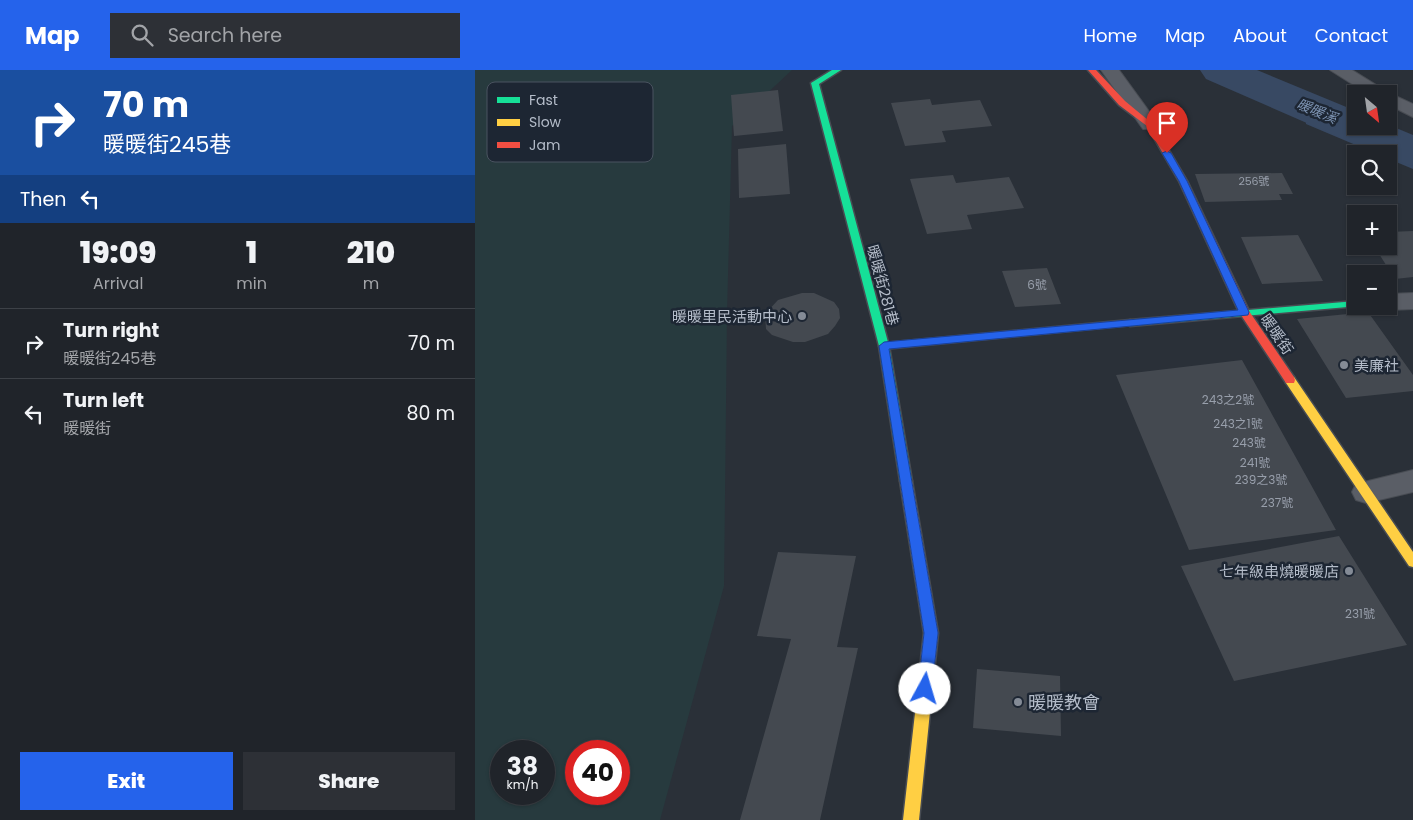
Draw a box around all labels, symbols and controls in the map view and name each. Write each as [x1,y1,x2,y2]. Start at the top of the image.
search box [110,13,460,58]
text: Map [25,19,80,52]
icon: search [128,21,156,49]
text: Search here [168,22,282,49]
text: Home [1083,23,1137,48]
text: Map [1165,23,1205,48]
text: About [1233,23,1287,48]
text: Contact [1315,23,1388,48]
text: 70 m [103,80,189,129]
legend [487,82,653,162]
north arrow [1347,85,1397,135]
map controls [1347,85,1397,315]
icon: right [20,90,85,155]
text: Fast [529,90,558,110]
water label: 暖暖溪 [1294,94,1342,129]
pin [1146,102,1188,153]
icon: arrive [1153,109,1181,137]
text: Slow [529,112,562,132]
text: 暖暖街245巷 [103,129,231,160]
text: Jam [529,135,560,155]
button: search [1347,145,1397,195]
house number: 256號 [1238,173,1270,189]
icon: left [76,185,104,213]
text: Then [20,186,66,213]
button: + [1347,205,1397,255]
text: 19:09 [80,231,157,274]
text: 1 [246,231,257,274]
text: 210 [347,231,395,274]
street label: 暖暖街281巷 [862,242,904,328]
button: − [1347,265,1397,315]
text: Arrival [93,272,143,295]
text: min [236,272,267,295]
text: m [363,272,379,295]
house number: 6號 [1027,276,1047,293]
place label: 暖暖里民活動中心 [672,306,792,327]
street label: 暖暖街 [1256,309,1298,359]
marker: 暖暖里民活動中心 [796,310,808,322]
text: Turn right [63,317,159,344]
icon: right [20,330,48,358]
text: 70 m [408,330,455,357]
text: 暖暖街245巷 [63,347,156,370]
place label: 美廉社 [1354,355,1399,376]
marker: 美廉社 [1338,359,1350,371]
text: Turn left [63,387,144,414]
house number: 243之2號 [1202,391,1254,408]
icon: left [20,400,48,428]
text: 80 m [406,400,455,427]
house number: 243之1號 [1213,415,1263,432]
text: 暖暖街 [63,417,111,440]
house number: 243號 [1232,434,1266,451]
house number: 241號 [1240,454,1270,471]
house number: 239之3號 [1235,471,1287,488]
house number: 237號 [1261,494,1293,511]
place label: 七年級串燒暖暖店 [1219,561,1339,582]
marker: 七年級串燒暖暖店 [1343,565,1355,577]
house number: 231號 [1345,605,1375,622]
position arrow [898,662,950,714]
place label: 暖暖教會 [1028,690,1100,715]
marker: 暖暖教會 [1012,696,1024,708]
speed limit sign: 40 [565,740,630,805]
text: 38 [507,749,538,784]
button: Exit [20,752,233,810]
button: Share [243,752,455,810]
text: km/h [507,776,538,793]

